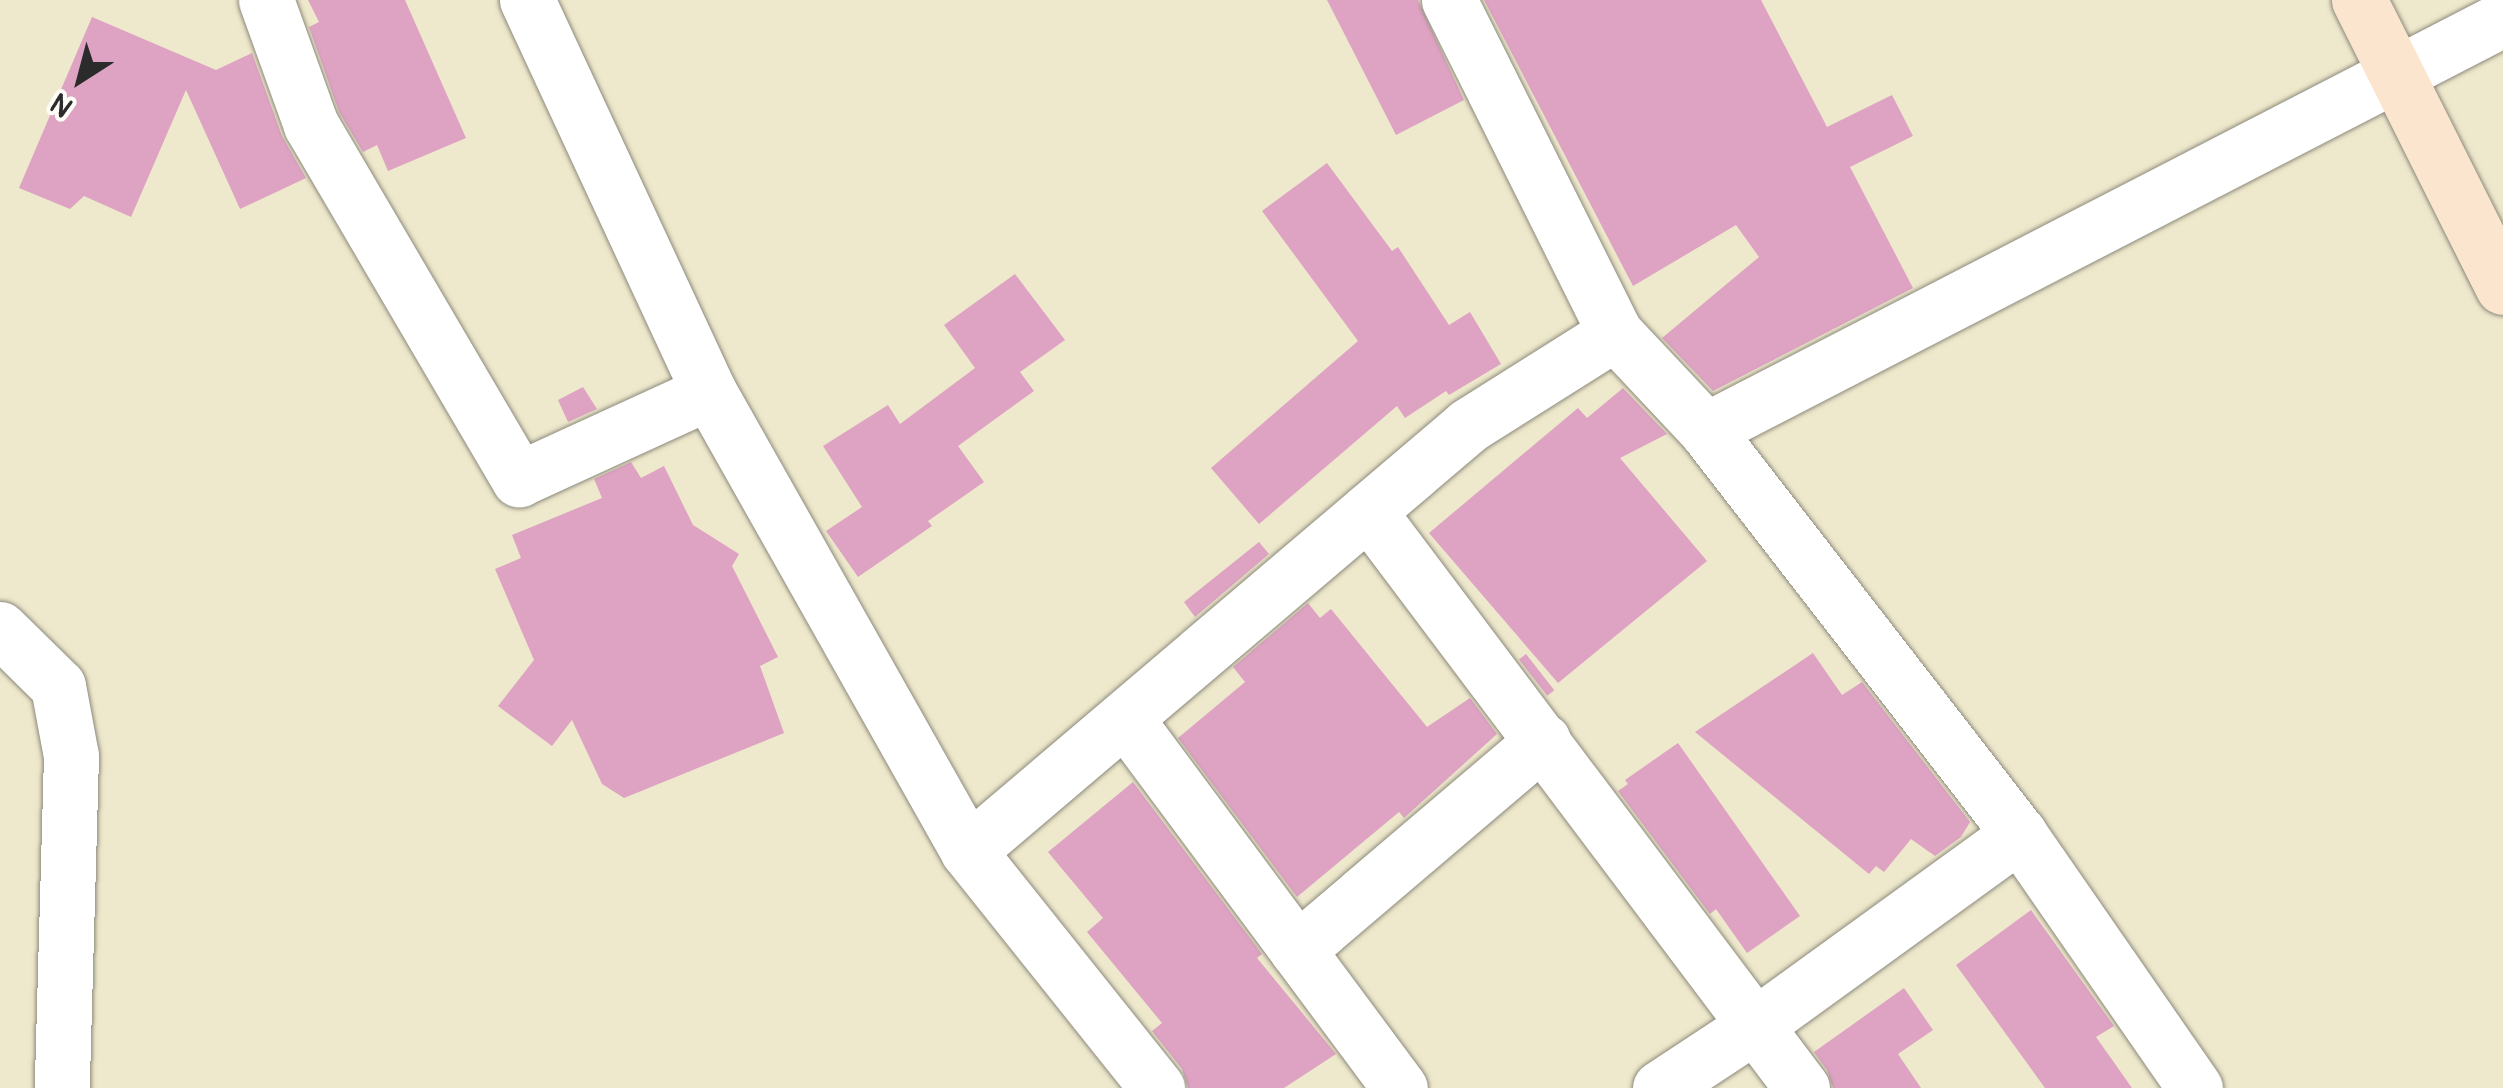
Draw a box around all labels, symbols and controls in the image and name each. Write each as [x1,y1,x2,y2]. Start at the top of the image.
north arrow [30,30,130,130]
text: N [44,85,80,124]

